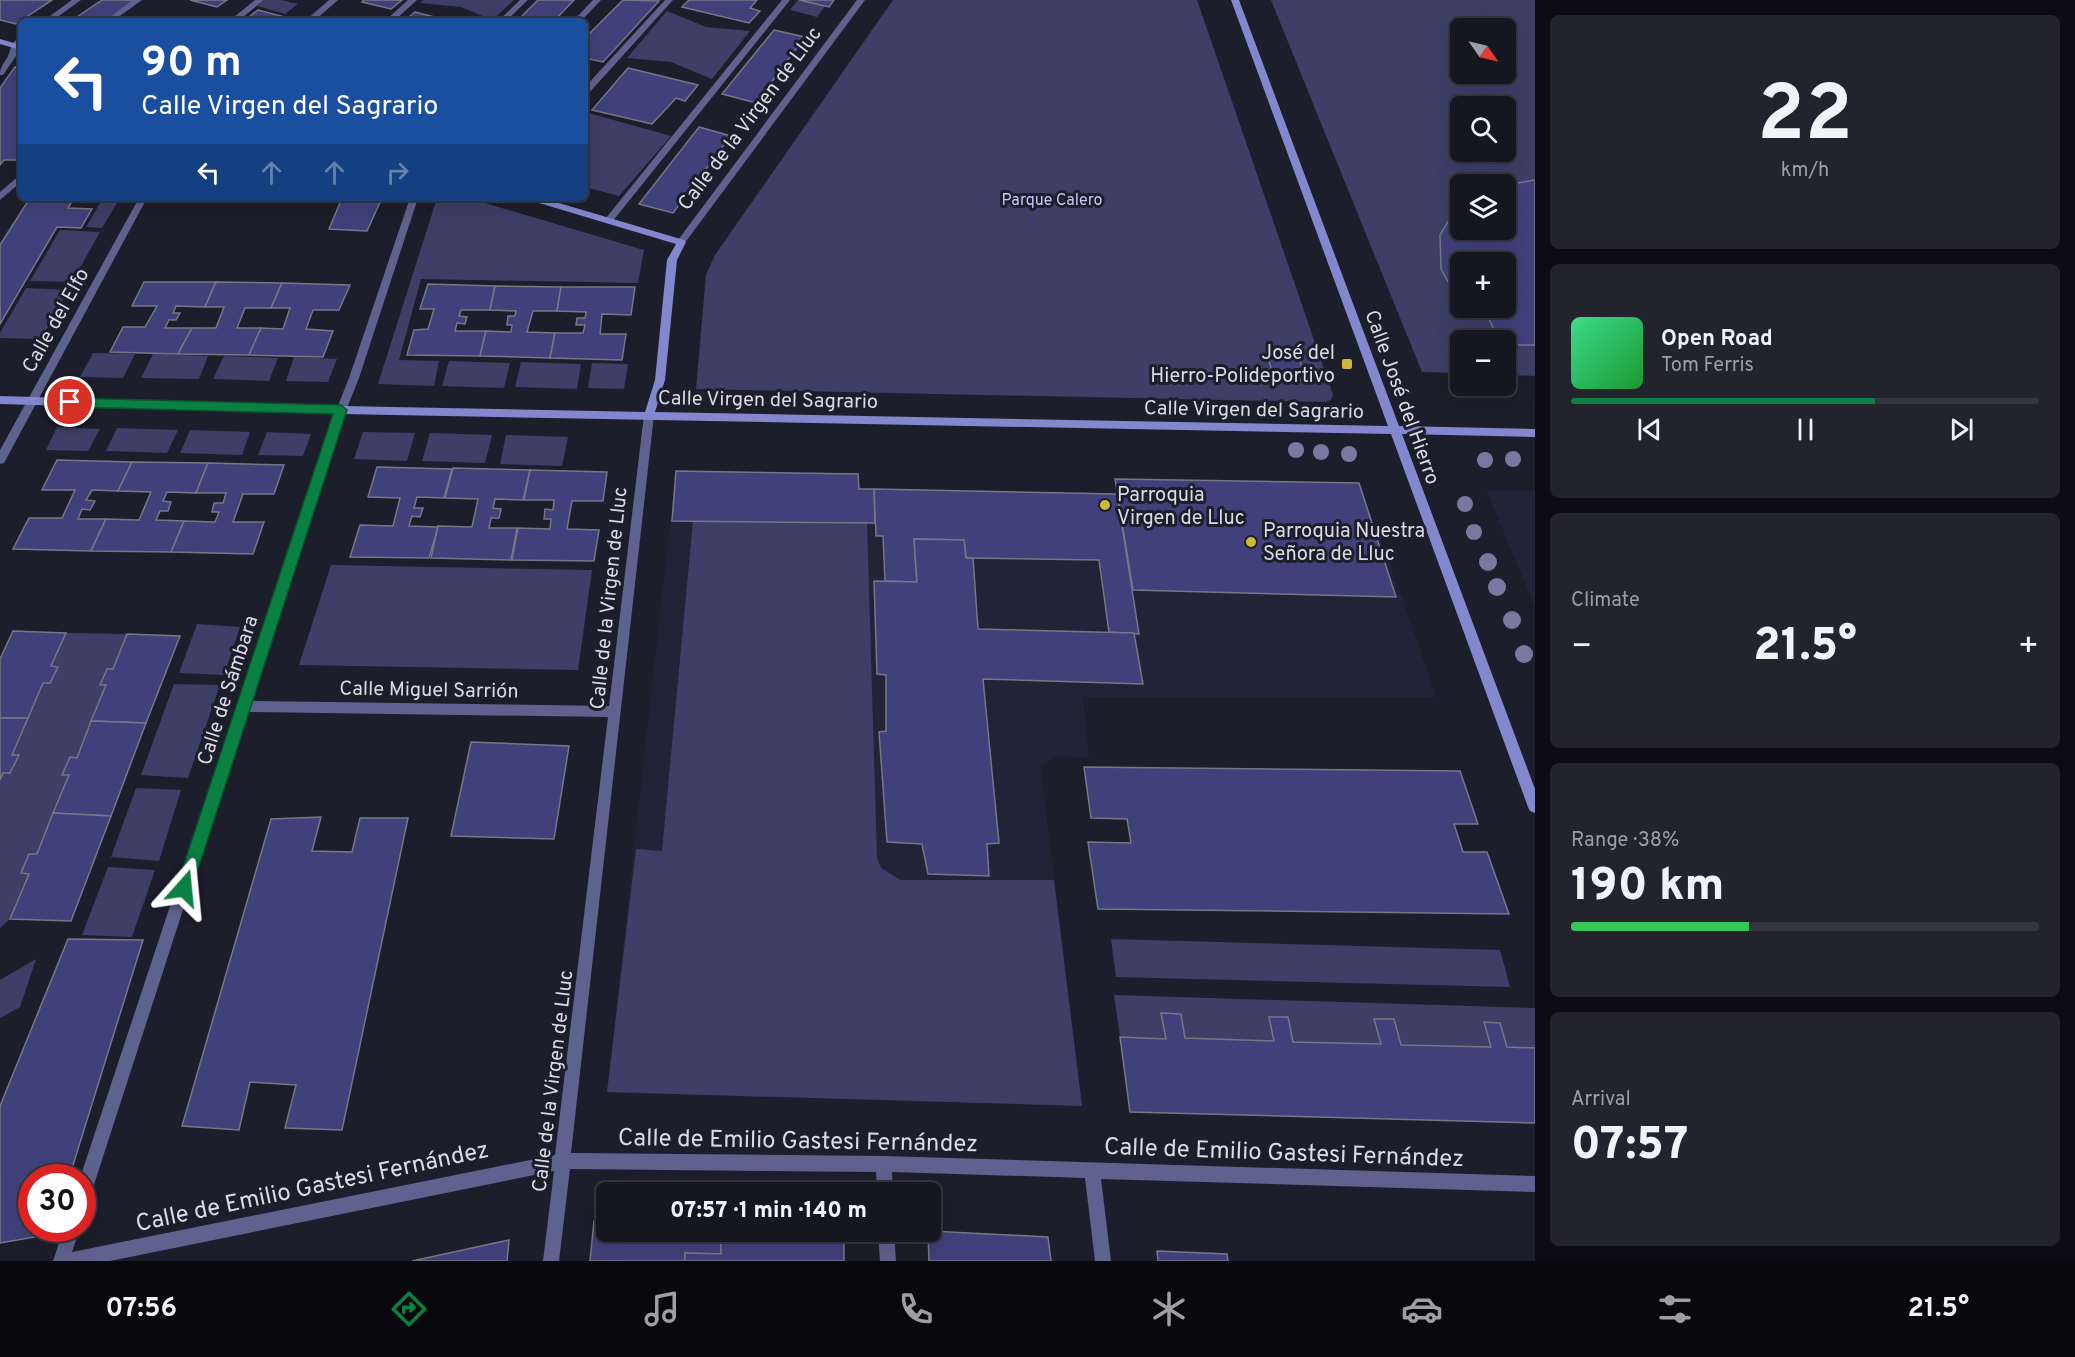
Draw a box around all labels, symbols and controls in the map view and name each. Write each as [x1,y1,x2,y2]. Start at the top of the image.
north arrow [1450,18,1516,84]
map controls [1450,18,1516,396]
street label: Calle de la Virgen de Lluc [673,22,828,216]
text: 90 m [141,38,242,91]
icon: left [42,42,120,120]
text: 22 [1757,69,1853,168]
text: Calle Virgen del Sagrario [141,90,438,124]
button: search [1450,96,1516,162]
icon: left [192,156,225,189]
icon: ahead [255,156,288,189]
icon: ahead [318,156,351,189]
icon: right [381,156,414,189]
text: km/h [1781,158,1829,184]
button: layers [1450,174,1516,240]
park label: Parque Calero [1002,191,1103,211]
button: + [1450,252,1516,318]
street label: Calle del Elfo [17,264,96,378]
street label: Calle José del Hierro [1357,307,1445,489]
text: Open Road [1661,326,1773,353]
button: − [1450,330,1516,396]
place label: José del Hierro-Polideportivo [1150,341,1335,390]
text: Tom Ferris [1661,353,1754,379]
marker: José del Hierro-Polideportivo [1340,357,1354,371]
pin [44,376,95,427]
icon: arrive [53,385,86,418]
street label: Calle Virgen del Sagrario [658,386,878,416]
street label: Calle Virgen del Sagrario [1144,396,1364,426]
icon: previous [1633,413,1666,446]
icon: pause [1789,413,1822,446]
icon: next [1945,413,1978,446]
place label: Parroquia Virgen de Lluc [1117,483,1245,532]
street label: Calle de la Virgen de Lluc [585,486,635,711]
marker: Parroquia Virgen de Lluc [1098,498,1112,512]
place label: Parroquia Nuestra Señora de Lluc [1263,519,1425,568]
marker: Parroquia Nuestra Señora de Lluc [1244,535,1258,549]
text: Climate [1571,588,1640,614]
street label: Calle de Sámbara [192,613,265,769]
text: 21.5° [1753,619,1857,676]
text: − [1571,627,1592,669]
text: + [2018,627,2039,669]
street label: Calle Miguel Sarrión [339,676,519,706]
text: Range · 38% [1571,828,1679,854]
position arrow [152,856,216,920]
text: 190 km [1571,859,1724,916]
street label: Calle de la Virgen de Lluc [527,969,581,1194]
text: Arrival [1571,1087,1631,1113]
text: 07:57 [1571,1118,1688,1175]
street label: Calle de Emilio Gastesi Fernández [618,1124,978,1160]
street label: Calle de Emilio Gastesi Fernández [1103,1133,1464,1175]
street label: Calle de Emilio Gastesi Fernández [133,1136,492,1240]
speed limit sign: 30 [18,1164,96,1242]
text: 07:57 · 1 min · 140 m [670,1198,867,1225]
icon: directions [388,1288,430,1330]
icon: music [641,1288,683,1330]
icon: phone [895,1288,937,1330]
icon: climate [1148,1288,1190,1330]
icon: car [1401,1288,1443,1330]
icon: filters [1654,1288,1696,1330]
text: 07:56 [106,1292,177,1326]
text: 21.5° [1908,1292,1969,1326]

